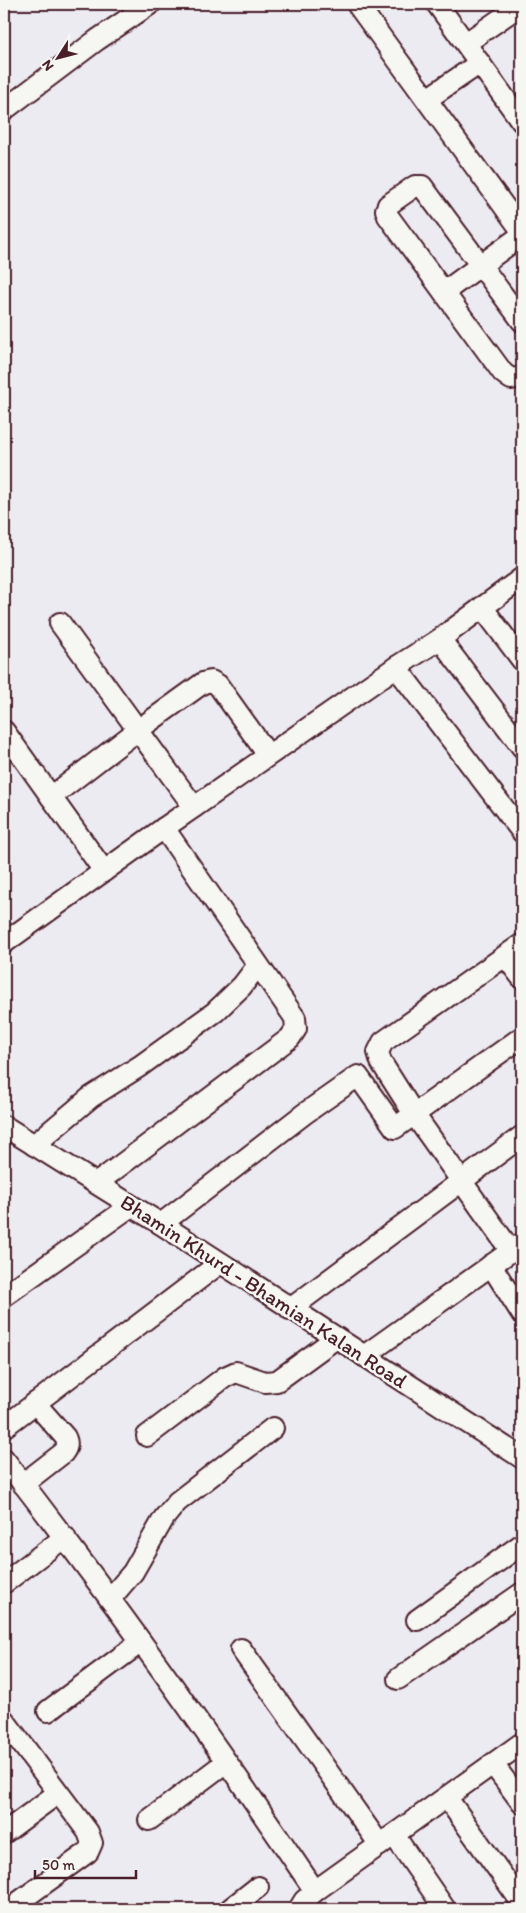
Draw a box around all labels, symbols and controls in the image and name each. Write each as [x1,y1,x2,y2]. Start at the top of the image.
north arrow [32,32,82,82]
text: N [38,57,58,74]
street label: Bhamin Khurd - Bhamian Kalan Road [116,1189,412,1393]
scale bar [35,1848,136,1880]
text: 50 m [42,1856,75,1874]

